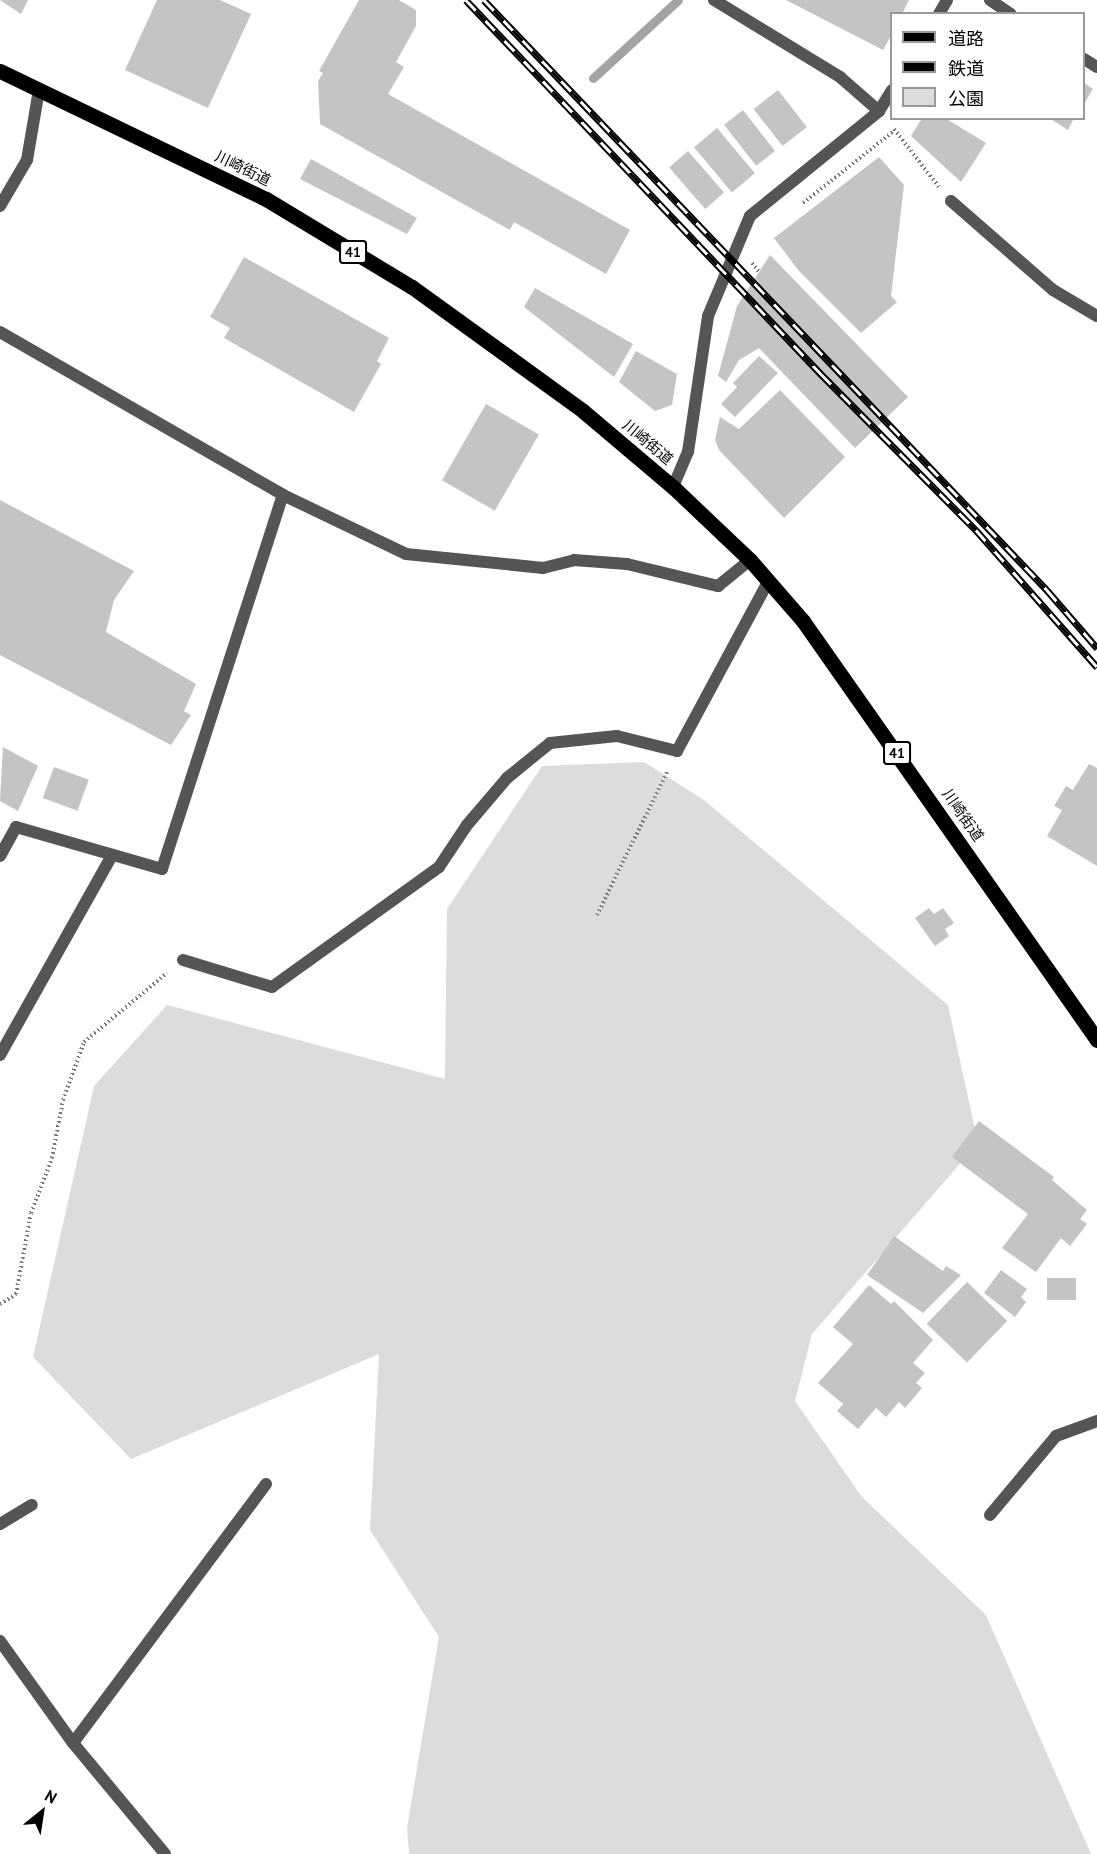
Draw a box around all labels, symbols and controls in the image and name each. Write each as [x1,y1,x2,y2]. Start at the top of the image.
legend [890,12,1085,120]
text: 道路 [948,27,984,50]
text: 鉄道 [948,57,984,80]
text: 公園 [948,87,984,110]
street label: 川崎街道 [212,147,274,189]
road number: 41 [338,241,368,263]
street label: 川崎街道 [619,416,677,468]
road number: 41 [882,742,912,764]
street label: 川崎街道 [938,785,988,845]
north arrow [12,1782,72,1842]
text: N [41,1785,61,1808]

